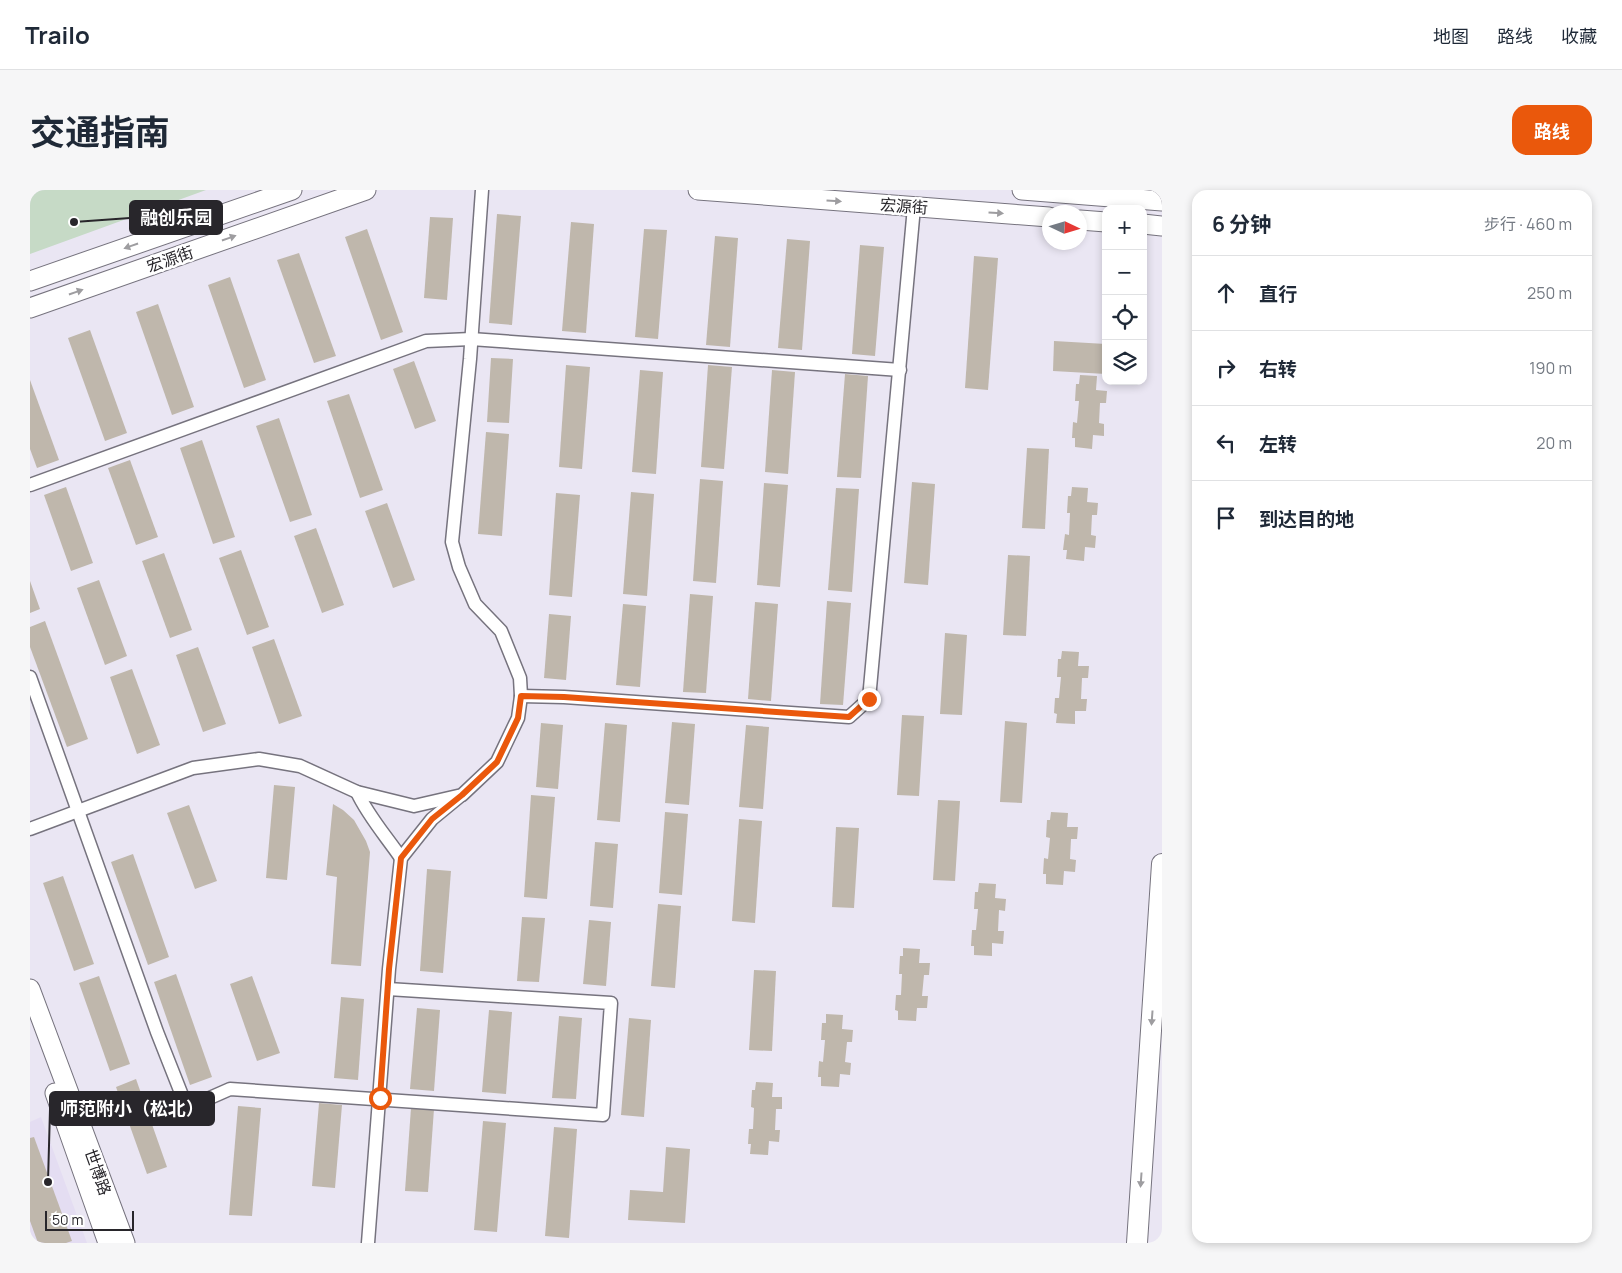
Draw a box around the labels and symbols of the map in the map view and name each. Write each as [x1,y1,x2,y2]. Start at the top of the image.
street label: 宏源街 [879,193,929,219]
one-way arrow [826,197,842,205]
callout: 融创乐园 [130,201,222,234]
text: 融创乐园 [140,205,212,229]
north arrow [1042,205,1087,250]
one-way arrow [988,210,1004,218]
one-way arrow [222,234,237,241]
street label: 宏源街 [144,241,196,277]
one-way arrow [123,242,138,250]
one-way arrow [69,288,84,296]
route end [858,688,881,711]
one-way arrow [1147,1010,1155,1026]
route start [369,1087,392,1110]
callout: 师范附小（松北） [50,1092,214,1125]
text: 师范附小（松北） [60,1096,204,1120]
street label: 世博路 [79,1146,117,1198]
one-way arrow [1137,1172,1145,1188]
scale bar [45,1208,134,1231]

